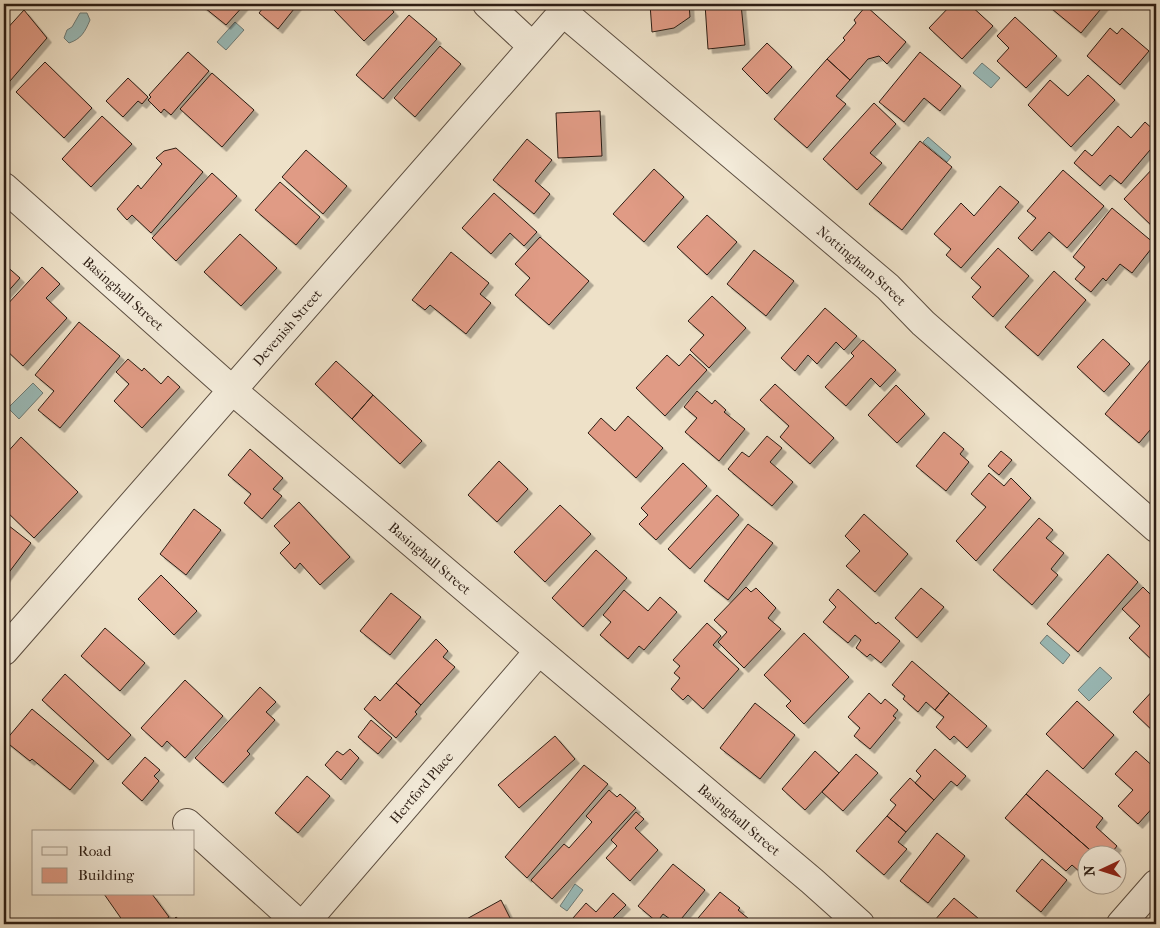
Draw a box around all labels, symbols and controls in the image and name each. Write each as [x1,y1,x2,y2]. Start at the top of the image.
street label: Nottingham Street [814,222,910,309]
street label: Basinghall Street [80,253,167,334]
street label: Devenish Street [249,285,325,369]
street label: Basinghall Street [385,519,474,598]
street label: Hertford Place [386,748,457,827]
street label: Basinghall Street [694,780,784,859]
legend [32,830,195,896]
text: Road [78,842,112,860]
north arrow [1078,846,1128,896]
text: N [1081,865,1098,877]
text: Building [78,866,135,884]

